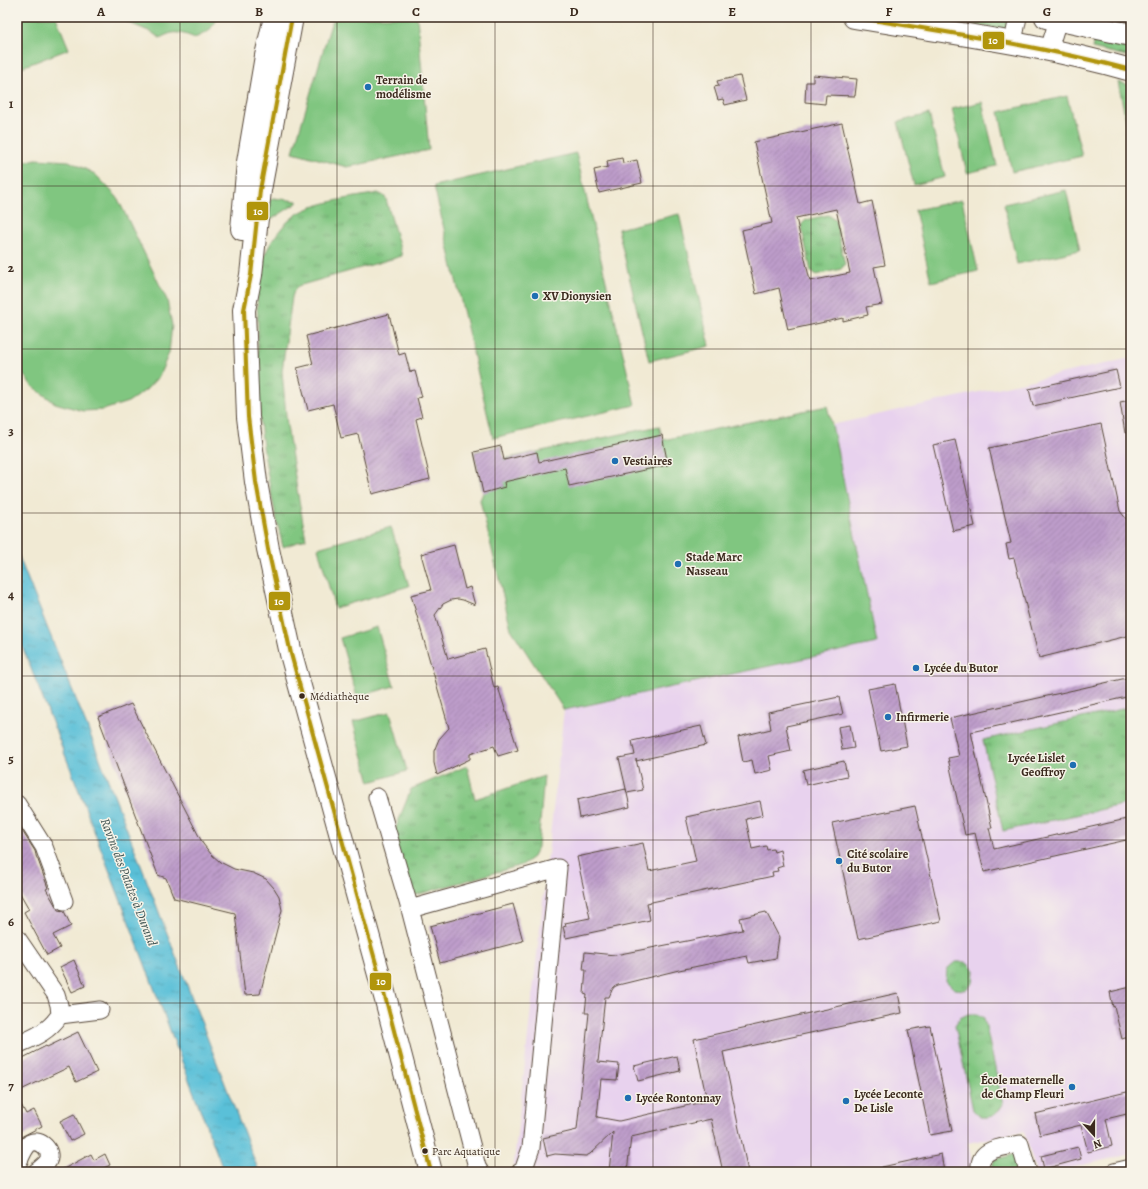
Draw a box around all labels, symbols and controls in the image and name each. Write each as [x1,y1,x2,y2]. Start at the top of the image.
text: A [96,3,106,20]
text: B [255,3,263,20]
text: C [412,3,420,20]
text: D [569,3,579,20]
text: E [728,3,736,20]
text: F [886,3,893,20]
text: G [1043,3,1051,20]
line badge: 10 [982,31,1005,50]
text: 10 [988,33,998,48]
place label: Terrain de modélisme [376,72,432,102]
marker: Terrain de modélisme [363,82,373,92]
text: 1 [9,95,14,112]
line badge: 10 [246,201,269,221]
text: 10 [253,204,263,219]
text: 2 [8,259,15,276]
place label: XV Dionysien [543,288,612,304]
marker: XV Dionysien [530,291,540,301]
text: 3 [8,422,14,439]
place label: Vestiaires [622,453,672,469]
marker: Vestiaires [610,456,620,466]
place label: Stade Marc Nasseau [686,549,742,579]
marker: Stade Marc Nasseau [673,559,683,569]
text: 4 [8,586,14,603]
line badge: 10 [268,591,291,611]
text: 10 [274,594,284,609]
place label: Lycée du Butor [924,660,998,676]
marker: Lycée du Butor [911,663,921,673]
place label: Médiathèque [310,689,369,704]
marker: Médiathèque [297,691,307,701]
place label: Infirmerie [896,709,949,725]
marker: Infirmerie [883,712,893,722]
text: 5 [8,750,14,767]
place label: Lycée Lislet Geoffroy [1008,750,1065,780]
marker: Lycée Lislet Geoffroy [1068,760,1078,770]
water label: Ravine des Patates à Durand [97,816,161,948]
place label: Cité scolaire du Butor [847,846,909,876]
marker: Cité scolaire du Butor [834,856,844,866]
text: 6 [8,913,14,930]
line badge: 10 [369,972,392,991]
text: 10 [376,974,386,989]
place label: École maternelle de Champ Fleuri [981,1072,1064,1102]
text: 7 [8,1077,14,1094]
marker: École maternelle de Champ Fleuri [1067,1082,1077,1092]
place label: Lycée Leconte De Lisle [854,1086,924,1116]
place label: Lycée Rontonnay [636,1090,721,1106]
marker: Lycée Rontonnay [623,1093,633,1103]
marker: Lycée Leconte De Lisle [841,1096,851,1106]
north arrow [1074,1115,1114,1155]
text: N [1091,1135,1104,1152]
place label: Parc Aquatique [432,1144,500,1159]
marker: Parc Aquatique [420,1146,430,1156]

